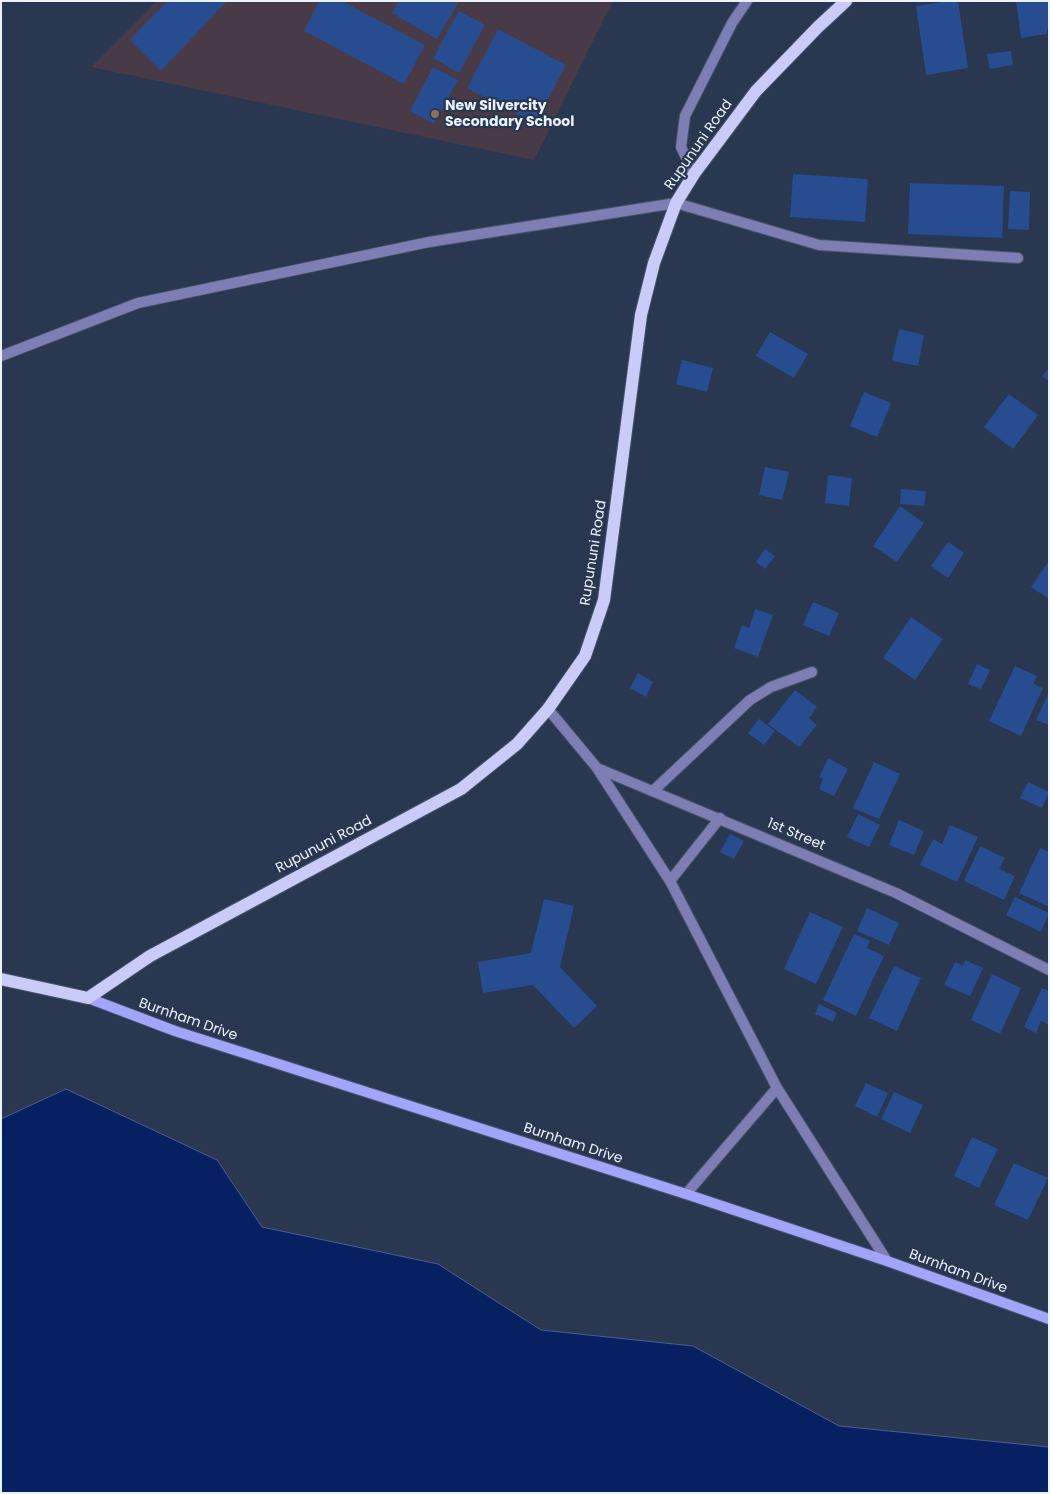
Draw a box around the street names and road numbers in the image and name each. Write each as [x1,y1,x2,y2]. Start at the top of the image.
street label: Rupununi Road [662,97,736,193]
street label: Rupununi Road [577,499,611,607]
street label: Rupununi Road [273,813,375,877]
street label: 1st Street [764,815,828,855]
street label: Burnham Drive [136,995,240,1045]
street label: Burnham Drive [521,1120,625,1168]
street label: Burnham Drive [907,1246,1009,1298]

